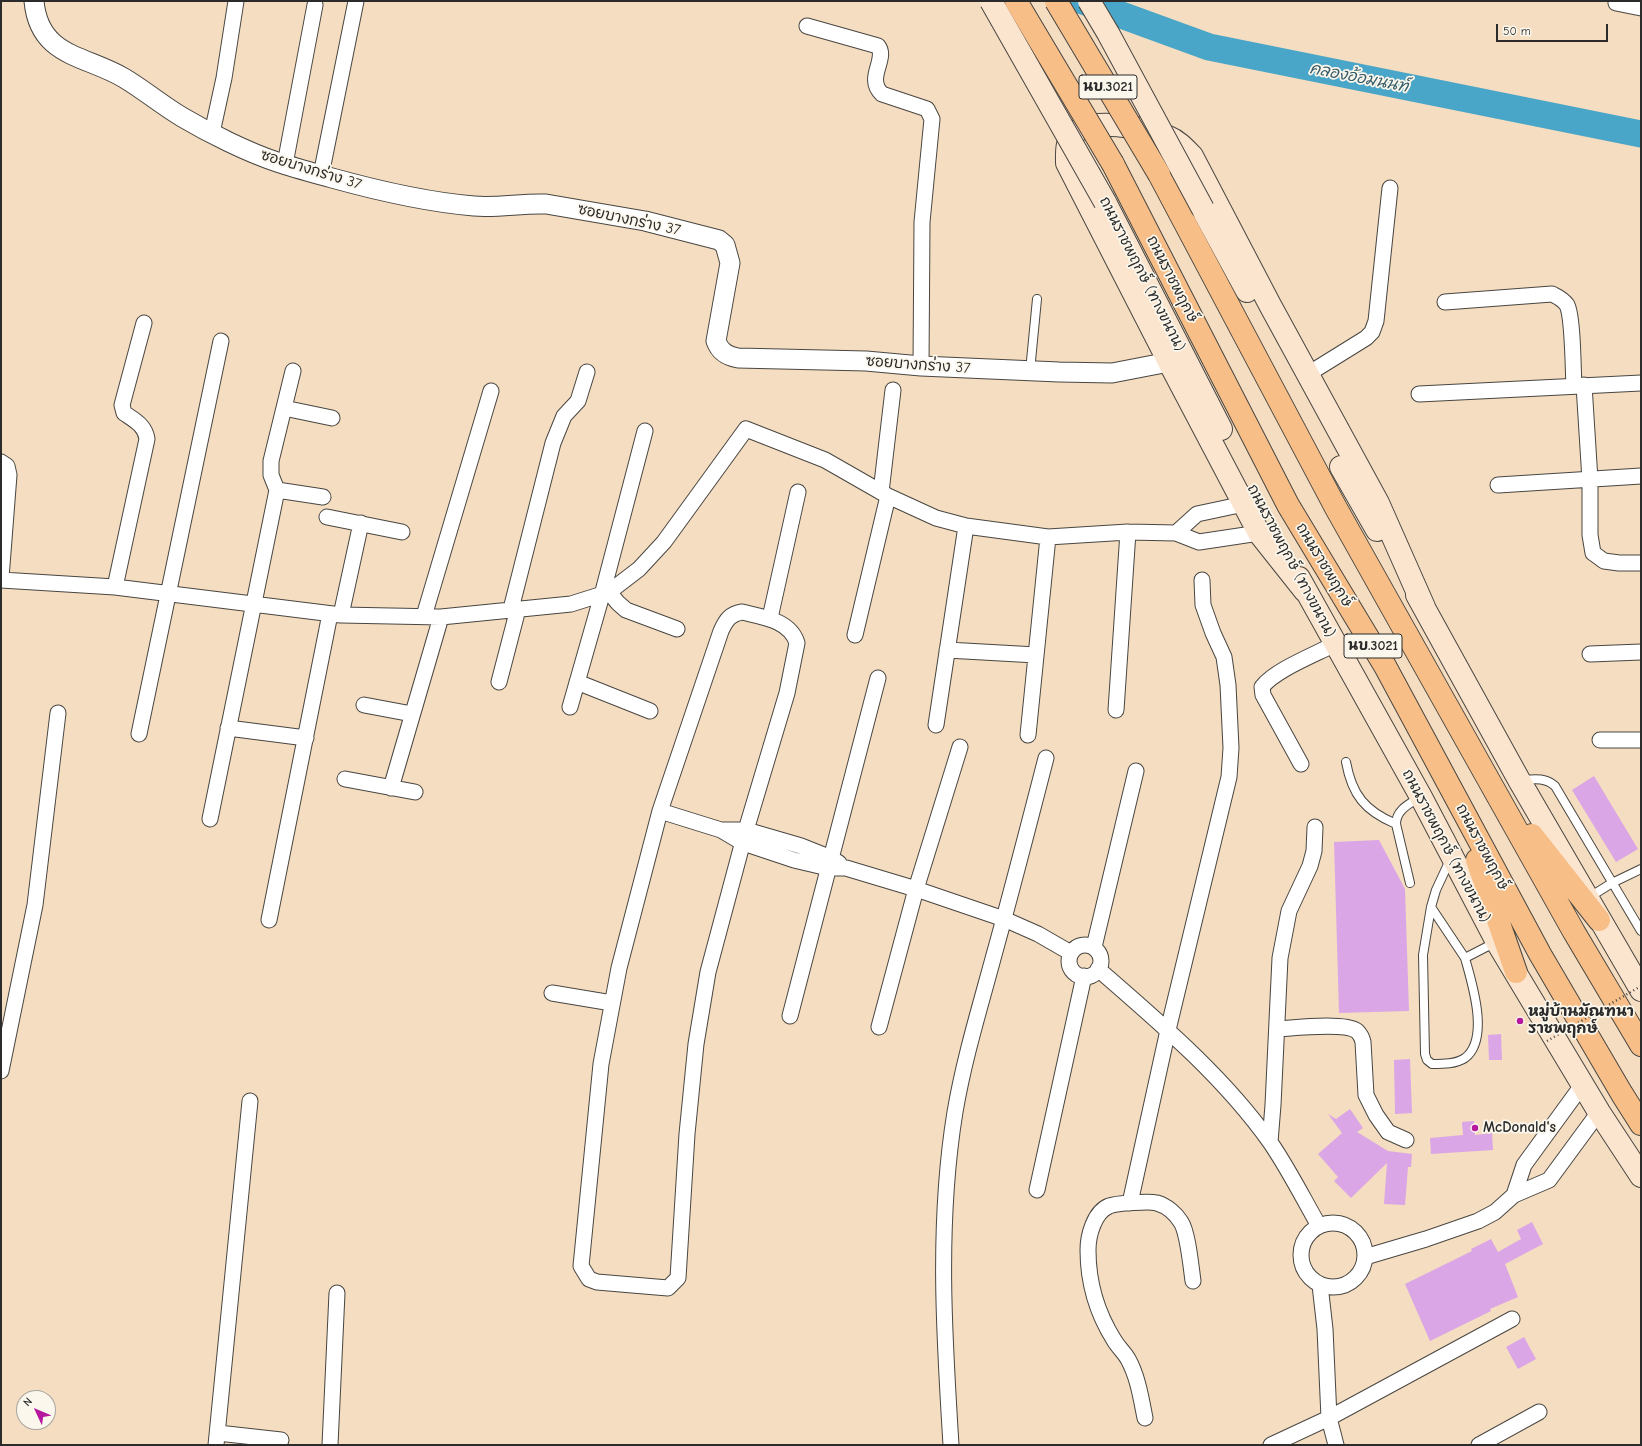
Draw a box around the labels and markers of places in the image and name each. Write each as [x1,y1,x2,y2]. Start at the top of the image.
place label: หมู่บ้านมัณฑนา ราชพฤกษ์ [1528,1003,1634,1038]
marker: หมู่บ้านมัณฑนา ราชพฤกษ์ [1515,1016,1525,1026]
place label: McDonald's [1483,1119,1556,1137]
marker: McDonald's [1470,1123,1480,1133]

